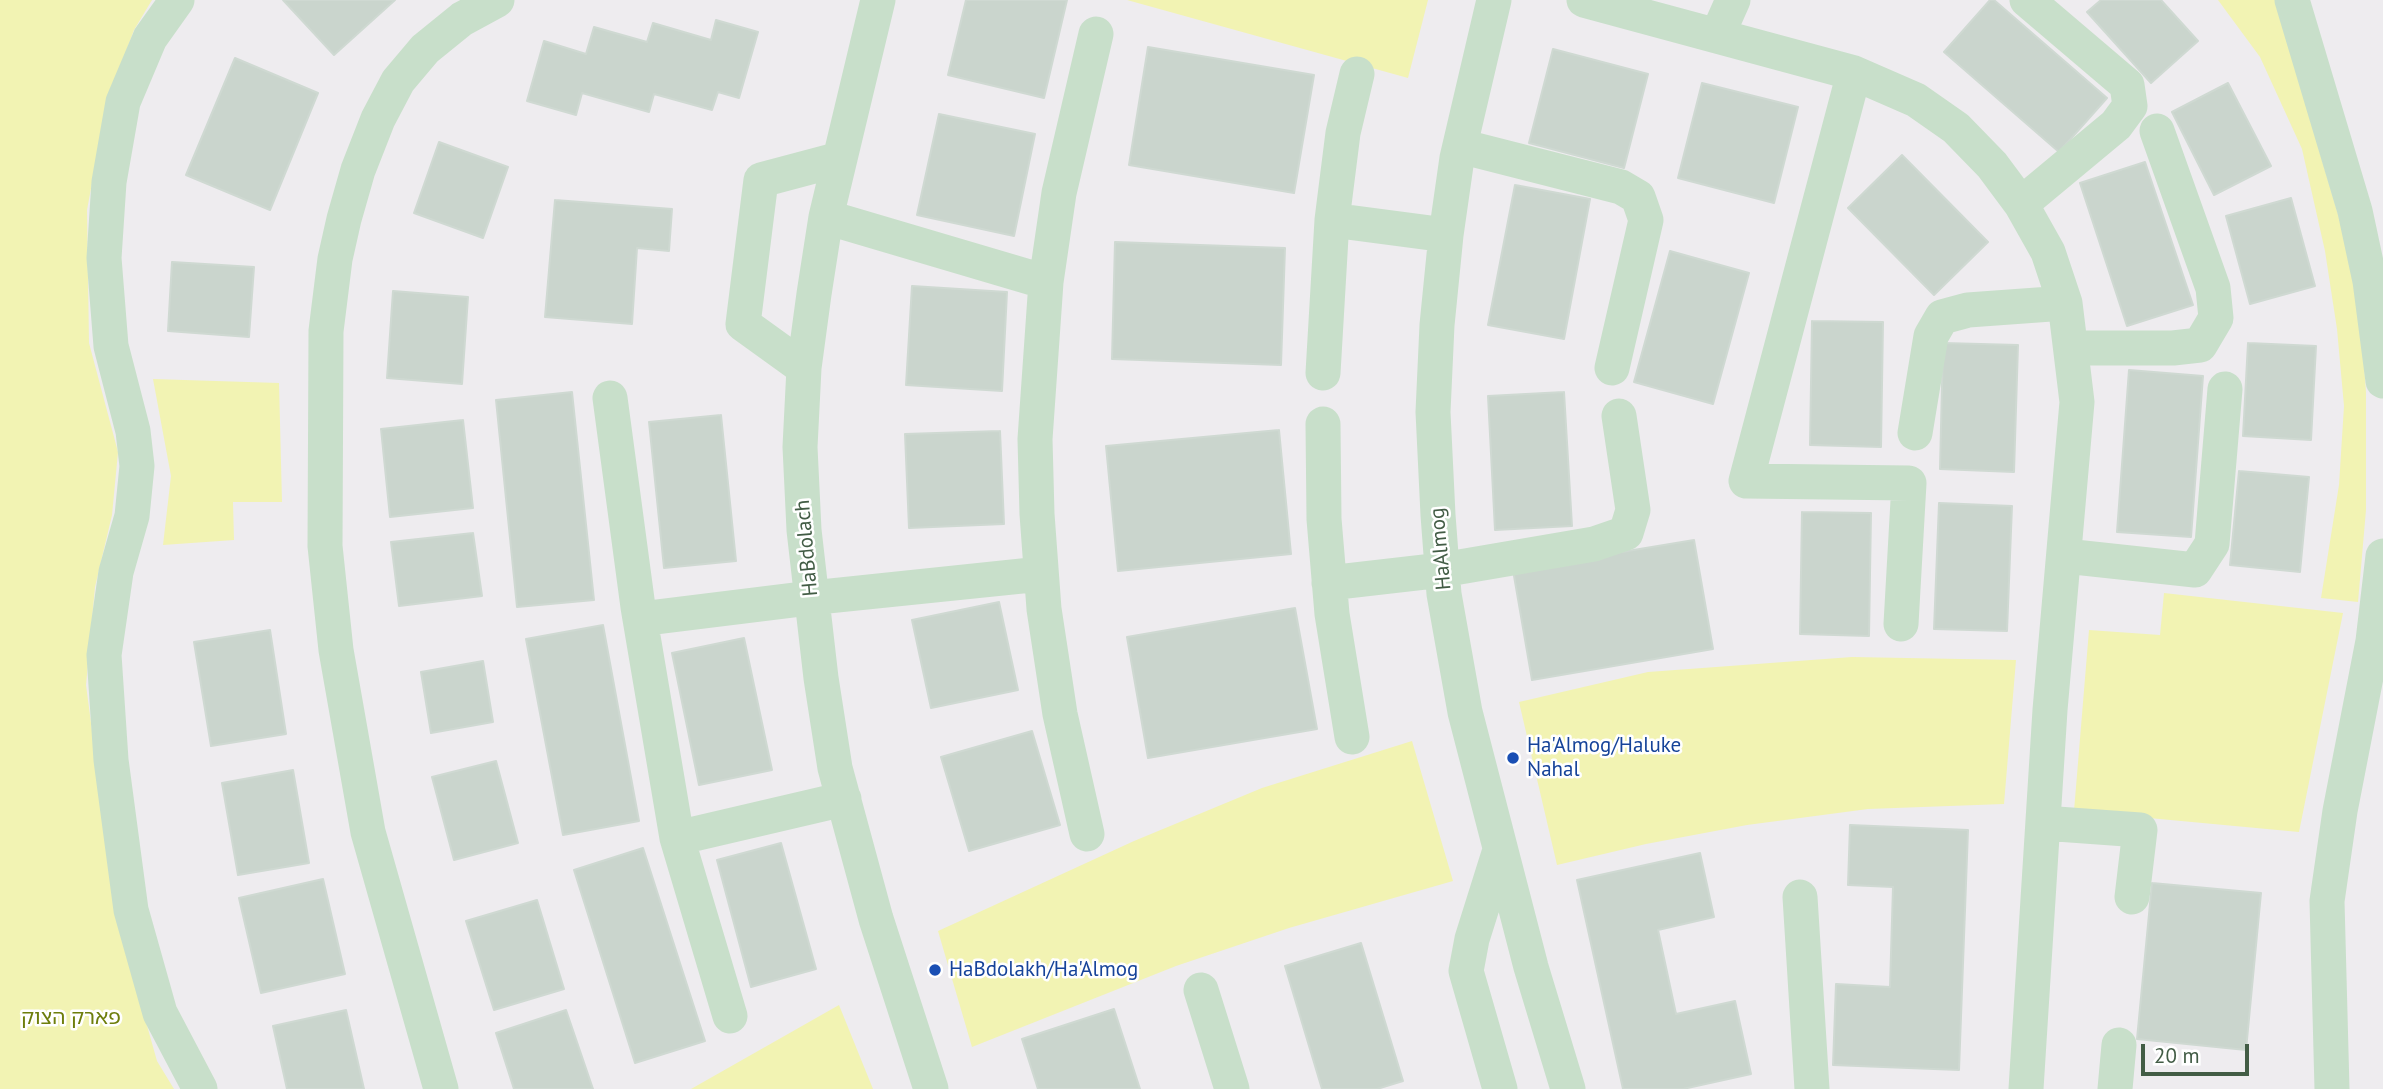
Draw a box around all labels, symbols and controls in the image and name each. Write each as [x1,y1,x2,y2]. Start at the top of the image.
street label: HaBdolach [790,499,824,597]
street label: HaAlmog [1425,507,1457,591]
place label: Ha'Almog/Haluke Nahal [1527,733,1681,783]
marker: Ha'Almog/Haluke Nahal [1505,750,1521,766]
place label: HaBdolakh/Ha'Almog [949,957,1138,983]
marker: HaBdolakh/Ha'Almog [927,962,943,978]
park label: פארק הצוק [21,1005,121,1031]
scale bar [2145,1030,2254,1074]
text: 20 m [2154,1042,2200,1069]

